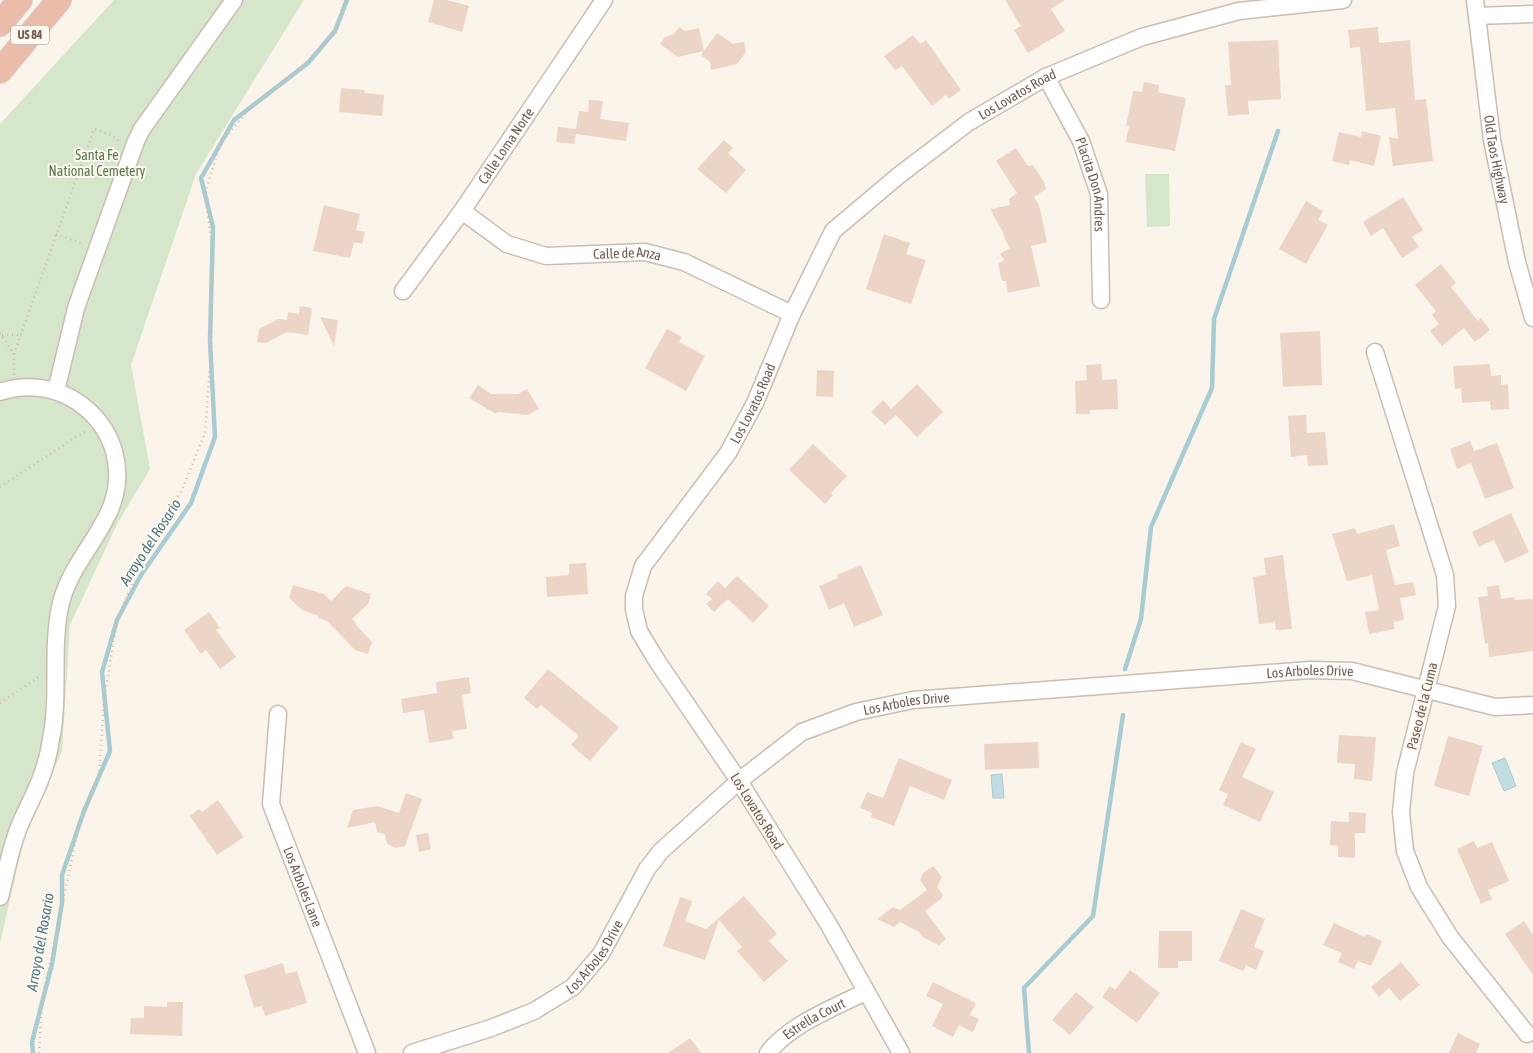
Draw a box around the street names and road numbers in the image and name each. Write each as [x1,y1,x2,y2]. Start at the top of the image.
road number: US 84 [11,26,49,44]
street label: Los Lovatos Road [975,66,1058,123]
street label: Calle Loma Norte [475,105,537,187]
street label: Old Taos Highway [1481,114,1513,206]
street label: Placita Don Andres [1072,135,1108,232]
street label: Calle de Anza [593,244,663,264]
street label: Los Lovatos Road [727,361,779,446]
street label: Paseo de la Cuma [1403,661,1441,751]
street label: Los Arboles Drive [1266,662,1354,681]
street label: Los Arboles Drive [862,689,950,718]
street label: Los Lovatos Road [727,770,787,852]
street label: Los Arboles Lane [280,844,326,929]
street label: Los Arboles Drive [563,917,626,997]
street label: Estrella Court [780,995,848,1043]

